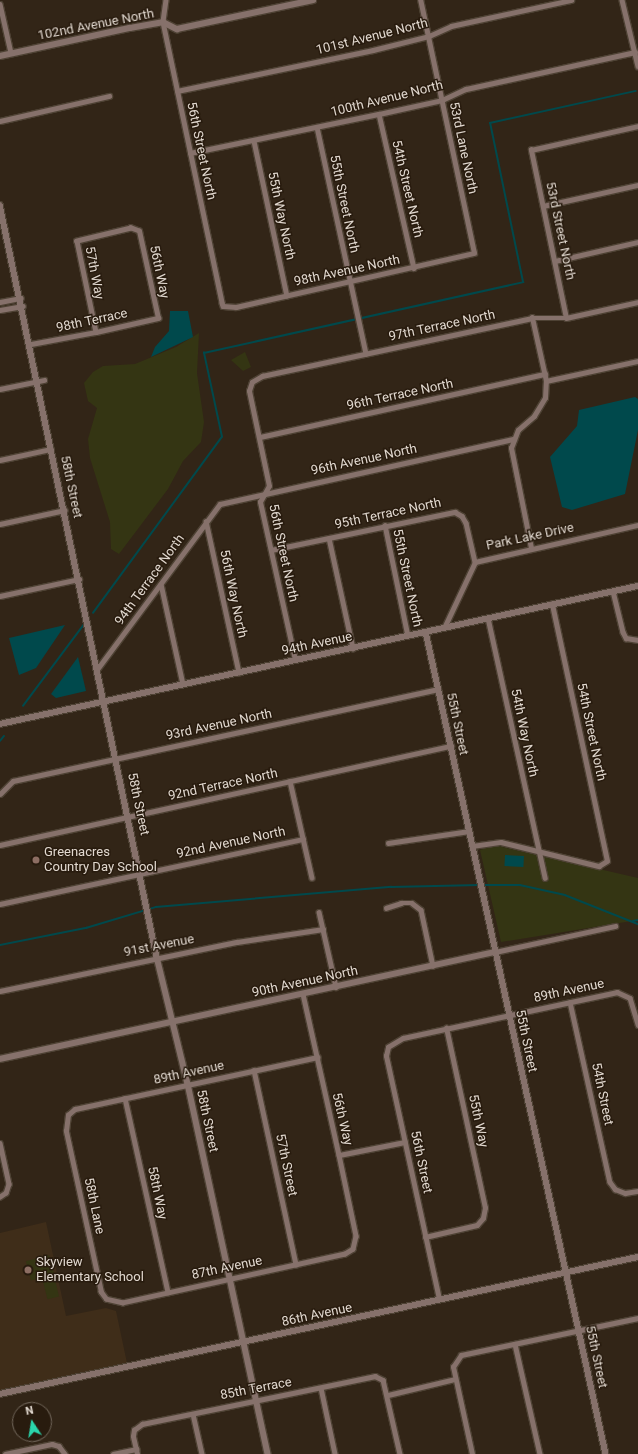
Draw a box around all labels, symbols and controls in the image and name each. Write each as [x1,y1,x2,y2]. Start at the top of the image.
street label: 102nd Avenue North [36,6,156,44]
street label: 101st Avenue North [314,16,430,58]
street label: 100th Avenue North [329,78,445,120]
street label: 56th Street North [183,101,219,201]
street label: 53rd Lane North [446,101,480,195]
street label: 54th Street North [388,139,426,239]
street label: 55th Street North [326,154,362,254]
street label: 55th Way North [264,170,298,262]
street label: 53rd Street North [542,181,578,281]
street label: 56th Way [146,244,172,300]
street label: 57th Way [81,245,107,301]
street label: 98th Avenue North [293,252,401,290]
street label: 98th Terrace [55,306,129,336]
street label: 97th Terrace North [387,307,497,345]
street label: 96th Terrace North [345,376,455,414]
street label: 96th Avenue North [310,441,418,479]
street label: 58th Street [57,454,85,520]
street label: 95th Terrace North [333,495,443,533]
street label: 56th Street North [265,503,301,603]
street label: Park Lake Drive [485,520,575,554]
street label: 55th Street North [389,528,425,628]
street label: 94th Terrace North [112,531,188,629]
street label: 56th Way North [216,548,250,640]
street label: 94th Avenue [280,629,354,659]
street label: 54th Street North [573,682,609,782]
street label: 54th Way North [507,687,541,779]
street label: 55th Street [443,691,471,757]
street label: 93rd Avenue North [165,706,273,744]
street label: 92nd Terrace North [167,766,279,804]
street label: 58th Street [124,771,152,837]
street label: 92nd Avenue North [175,824,287,862]
place label: Greenacres Country Day School [44,845,157,876]
marker: Greenacres Country Day School [31,855,41,865]
street label: 91st Avenue [123,932,195,960]
street label: 90th Avenue North [251,963,359,1001]
street label: 89th Avenue [532,976,606,1006]
street label: 55th Street [512,1008,540,1074]
street label: 89th Avenue [152,1058,226,1088]
street label: 54th Street [588,1061,616,1127]
street label: 58th Street [193,1088,221,1154]
street label: 56th Way [328,1091,356,1147]
street label: 55th Way [465,1093,491,1149]
street label: 56th Street [407,1129,435,1195]
street label: 57th Street [272,1132,300,1198]
street label: 58th Way [144,1165,170,1221]
street label: 58th Lane [80,1176,108,1236]
street label: 87th Avenue [190,1253,264,1283]
place label: Skyview Elementary School [36,1255,144,1286]
marker: Skyview Elementary School [23,1265,33,1275]
street label: 86th Avenue [280,1300,354,1330]
street label: 55th Street [582,1324,610,1390]
street label: 85th Terrace [219,1374,293,1404]
north arrow [12,1402,52,1442]
text: N [24,1404,35,1418]

